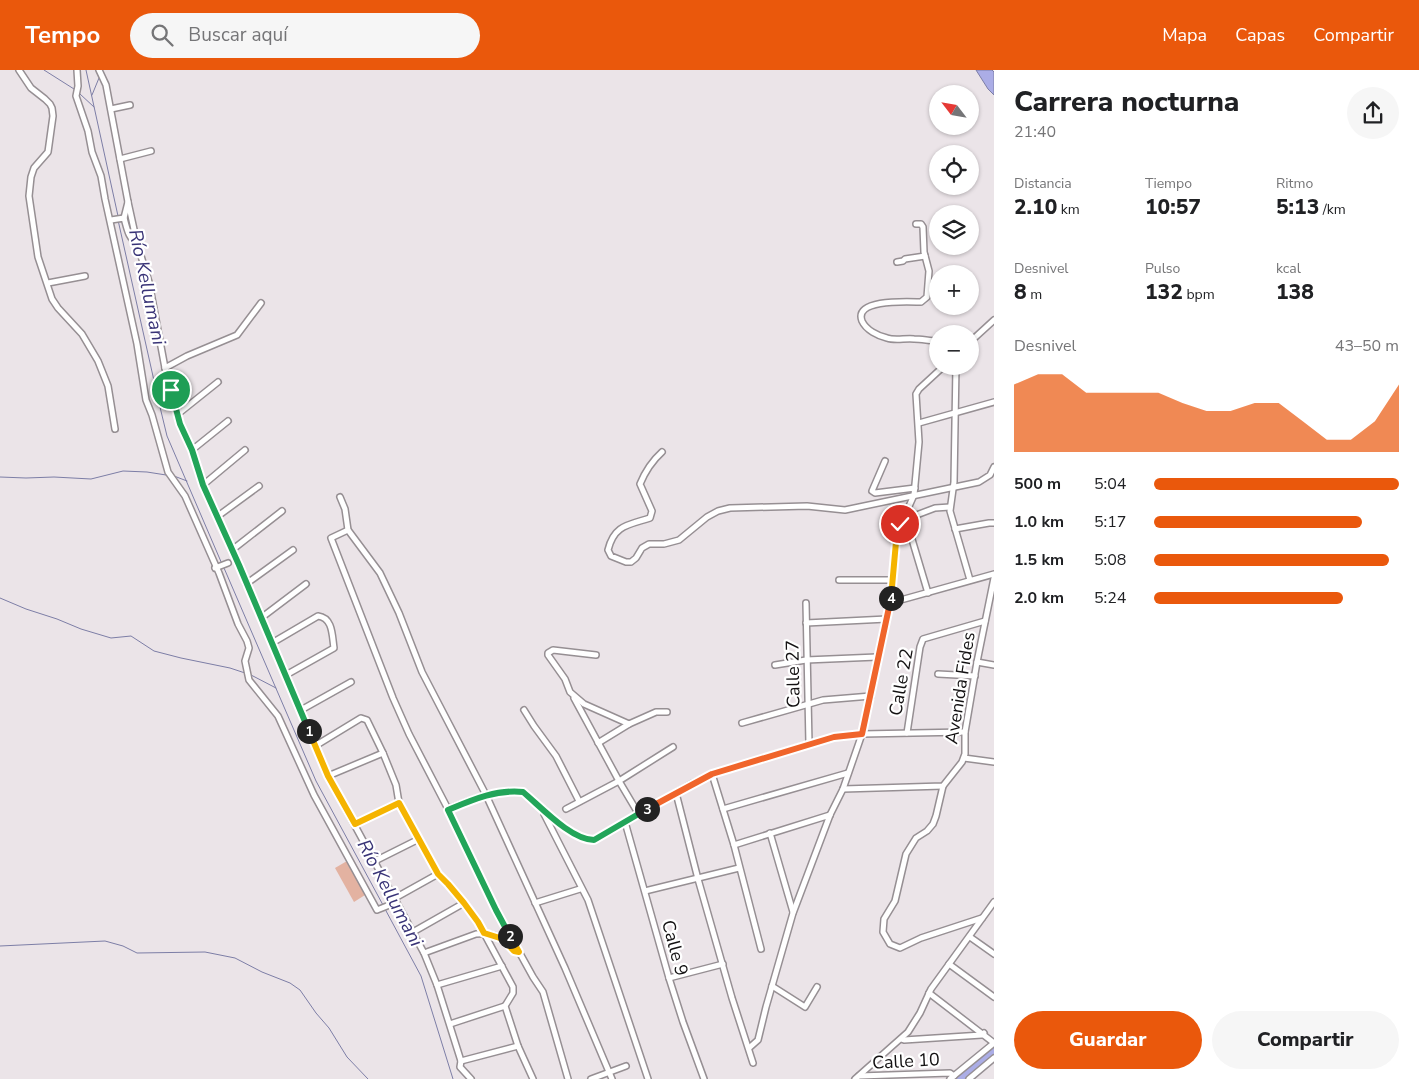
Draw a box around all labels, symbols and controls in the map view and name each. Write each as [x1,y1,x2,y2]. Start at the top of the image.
search box [130,13,480,58]
text: Tempo [25,19,100,51]
icon: search [148,21,176,49]
text: Buscar aquí [188,22,288,48]
text: Mapa [1162,23,1207,47]
text: Capas [1235,23,1285,47]
text: Compartir [1313,23,1394,47]
text: Carrera nocturna [1014,83,1239,121]
north arrow [929,85,979,135]
map controls [929,85,979,375]
button: share [1347,87,1399,139]
text: 21:40 [1014,121,1056,143]
button: locate [929,145,979,195]
text: Distancia [1014,174,1072,193]
text: Tiempo [1145,174,1192,193]
text: Ritmo [1276,174,1313,193]
text: 2.10 [1014,193,1057,221]
text: 10:57 [1145,193,1201,221]
text: 5:13 [1276,193,1319,221]
text: km [1057,200,1080,219]
text: /km [1319,200,1346,219]
button: layers [929,205,979,255]
water label: Río Kellumani [122,227,172,348]
text: Desnivel [1014,259,1068,278]
text: Pulso [1145,259,1180,278]
text: kcal [1276,259,1301,278]
button: + [929,265,979,315]
text: 8 [1014,278,1027,306]
text: 132 [1145,278,1183,306]
text: 138 [1276,278,1314,306]
text: m [1027,285,1042,304]
text: bpm [1183,285,1215,304]
button: − [929,325,979,375]
text: Desnivel [1014,335,1076,357]
text: 43–50 m [1335,335,1399,357]
pin [150,369,192,411]
icon: arrive [157,376,185,404]
text: 500 m [1014,473,1061,495]
text: 5:04 [1094,473,1126,495]
pin [879,503,921,545]
icon: check [886,510,914,538]
text: 1.0 km [1014,511,1064,533]
text: 5:17 [1094,511,1126,533]
text: 1.5 km [1014,549,1064,571]
text: 5:08 [1094,549,1126,571]
pin: 4 [878,586,904,610]
text: 2.0 km [1014,587,1064,609]
text: 5:24 [1094,587,1126,609]
text: 4 [887,589,896,608]
street label: Avenida Fides [939,630,981,746]
street label: Calle 27 [780,640,806,708]
street label: Calle 22 [883,647,919,717]
pin: 1 [296,718,322,744]
text: 1 [305,722,314,741]
pin: 3 [634,796,660,822]
text: 3 [643,800,652,819]
water label: Río Kellumani [351,835,429,952]
street label: Calle 9 [656,917,694,979]
pin: 2 [498,924,522,948]
text: 2 [506,927,515,946]
button: Guardar [1014,1011,1202,1069]
button: Compartir [1212,1011,1399,1069]
street label: Calle 10 [872,1047,940,1075]

